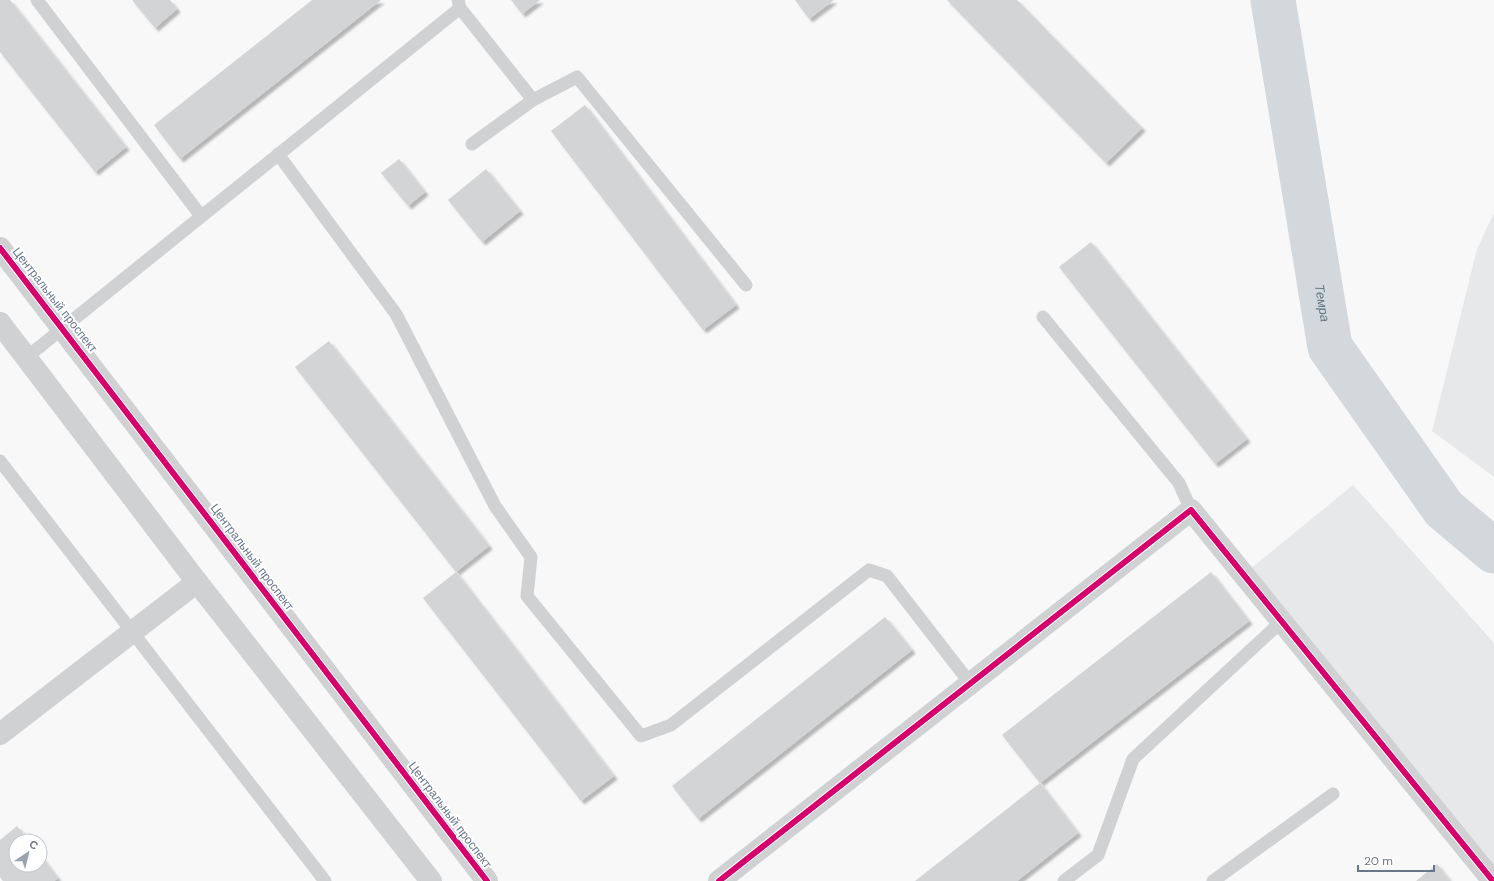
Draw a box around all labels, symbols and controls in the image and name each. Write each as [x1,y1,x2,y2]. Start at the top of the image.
street label: Центральный проспект [9,244,101,356]
water label: Темра [1311,283,1334,323]
street label: Центральный проспект [207,501,298,614]
street label: Центральный проспект [405,759,496,872]
north arrow [8,833,48,873]
text: С [26,837,41,853]
scale bar [1358,847,1434,873]
text: 20 m [1364,853,1393,869]

